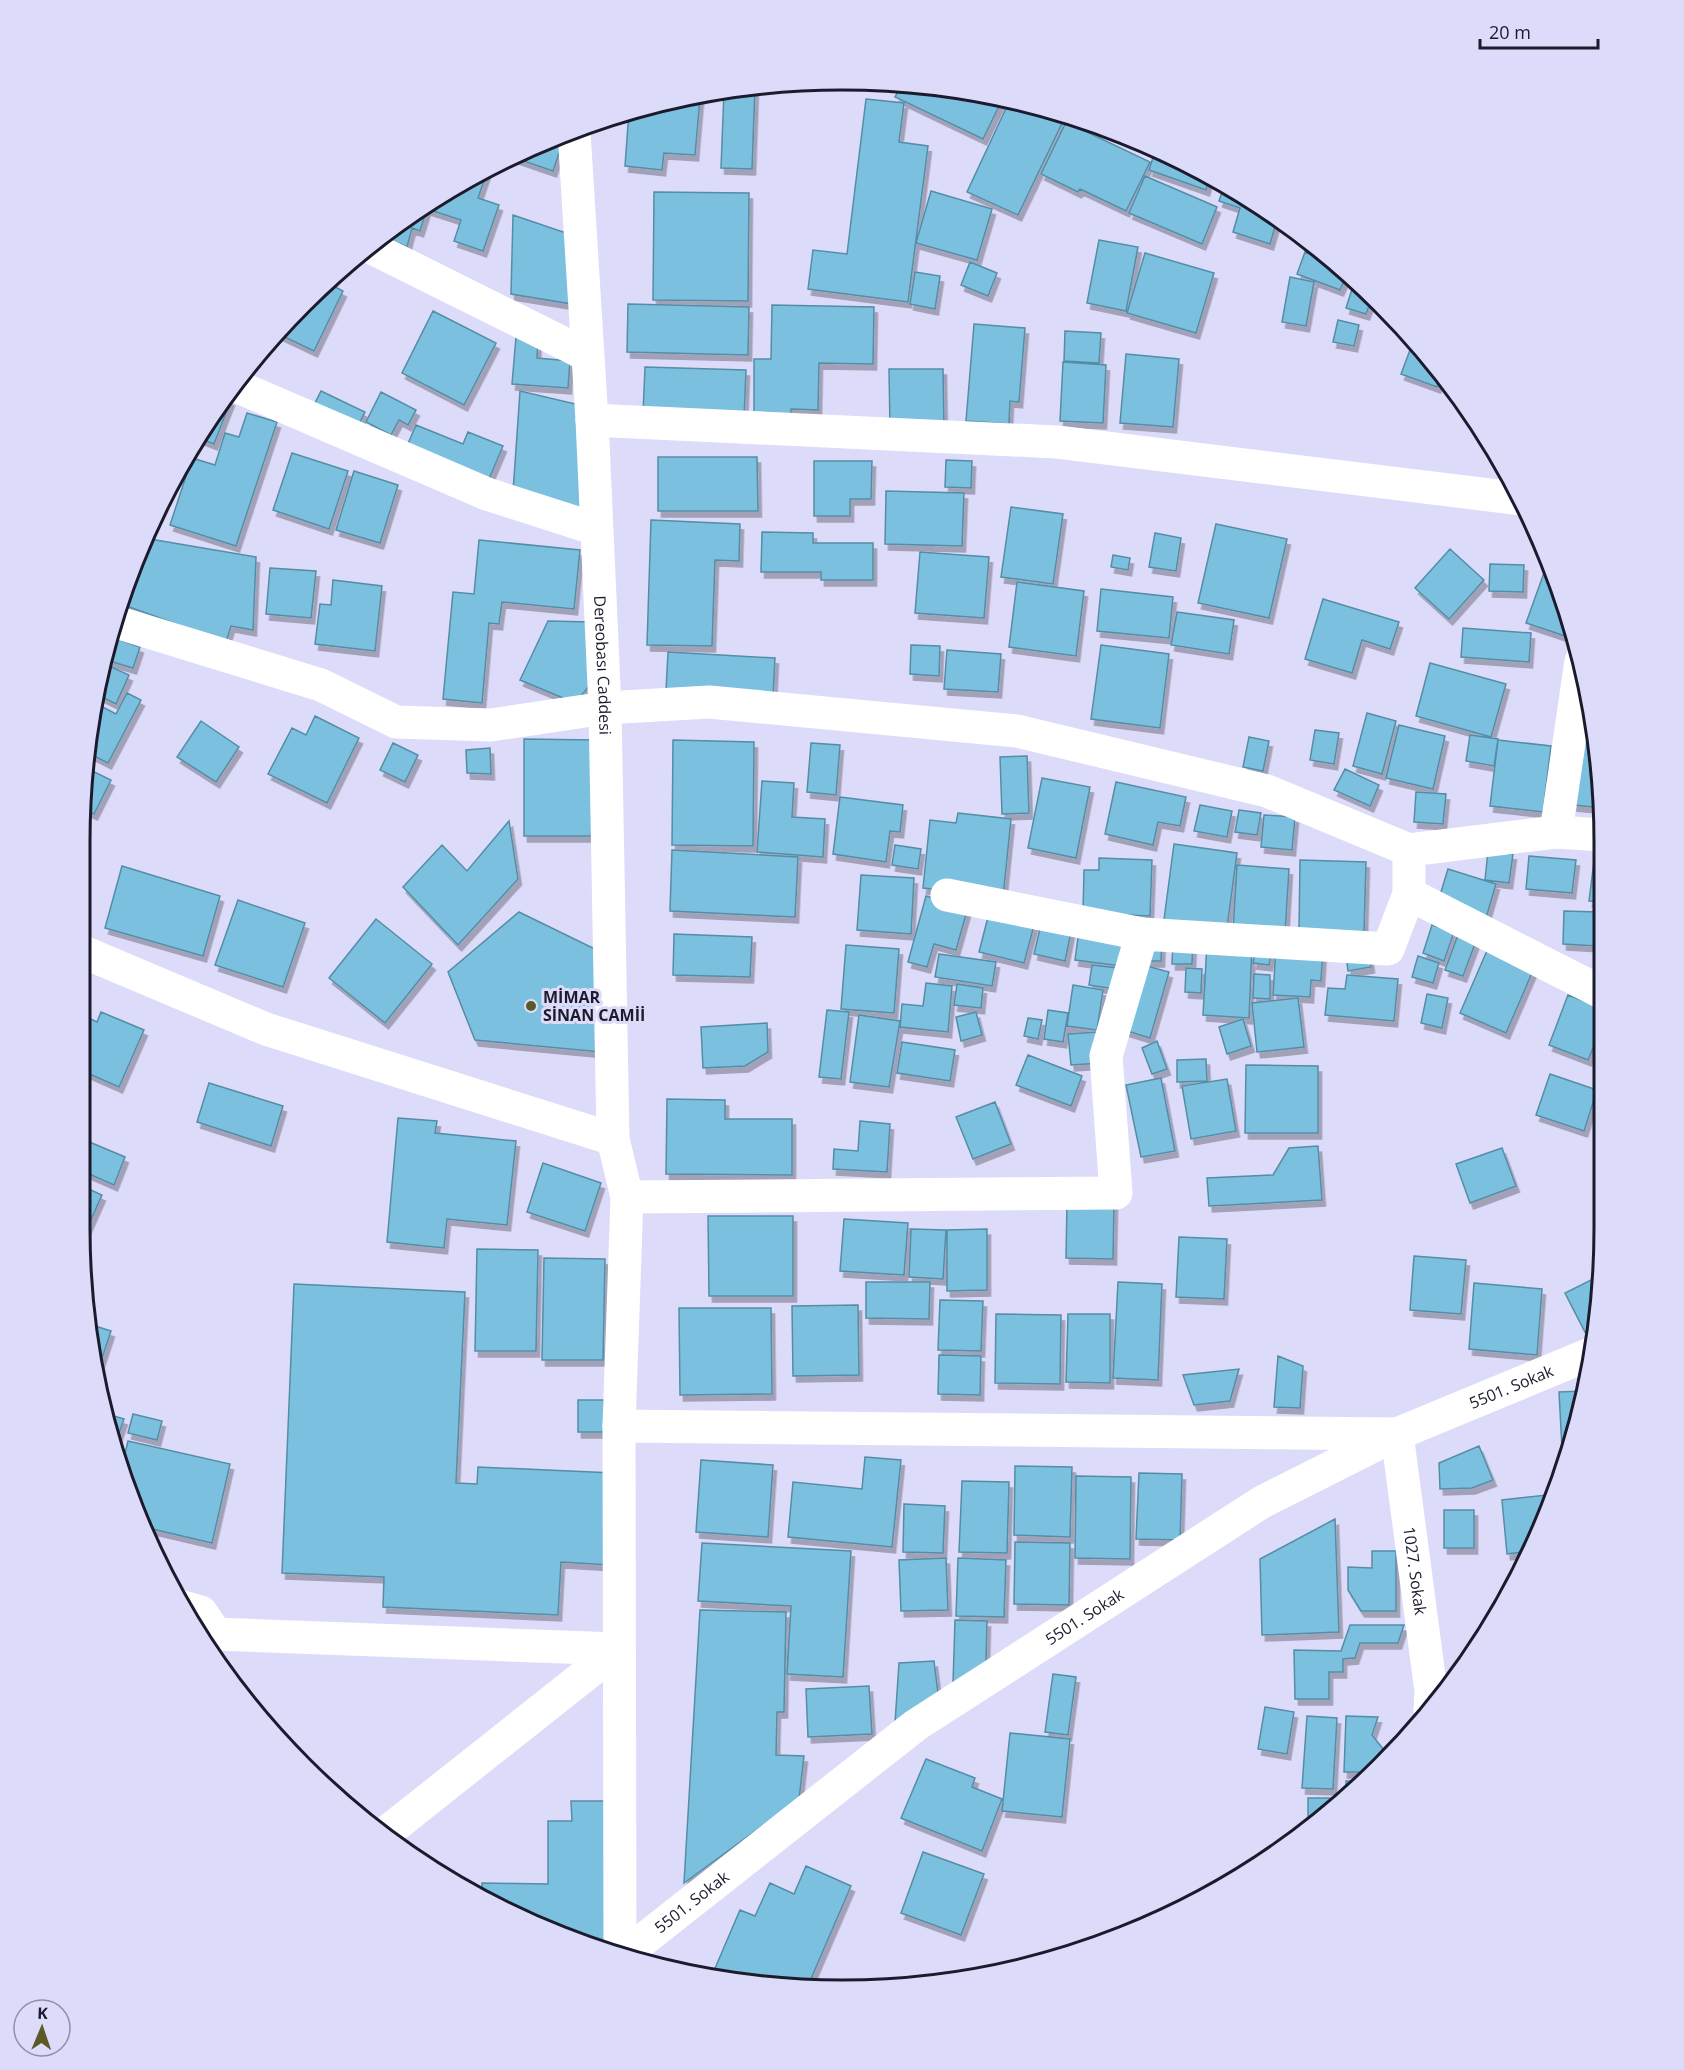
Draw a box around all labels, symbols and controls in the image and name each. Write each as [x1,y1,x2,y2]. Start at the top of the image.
scale bar [1480,12,1598,50]
text: 20 m [1489,20,1531,44]
street label: Dereobası Caddesi [589,595,616,735]
place label: MİMAR SİNAN CAMİİ [543,986,645,1026]
marker: MİMAR SİNAN CAMİİ [524,999,538,1013]
street label: 5501. Sokak [1466,1359,1557,1414]
street label: 1027. Sokak [1398,1525,1432,1617]
street label: 5501. Sokak [1041,1583,1128,1650]
street label: 5501. Sokak [650,1865,734,1938]
north arrow [12,1998,72,2058]
text: K [37,2002,49,2024]

